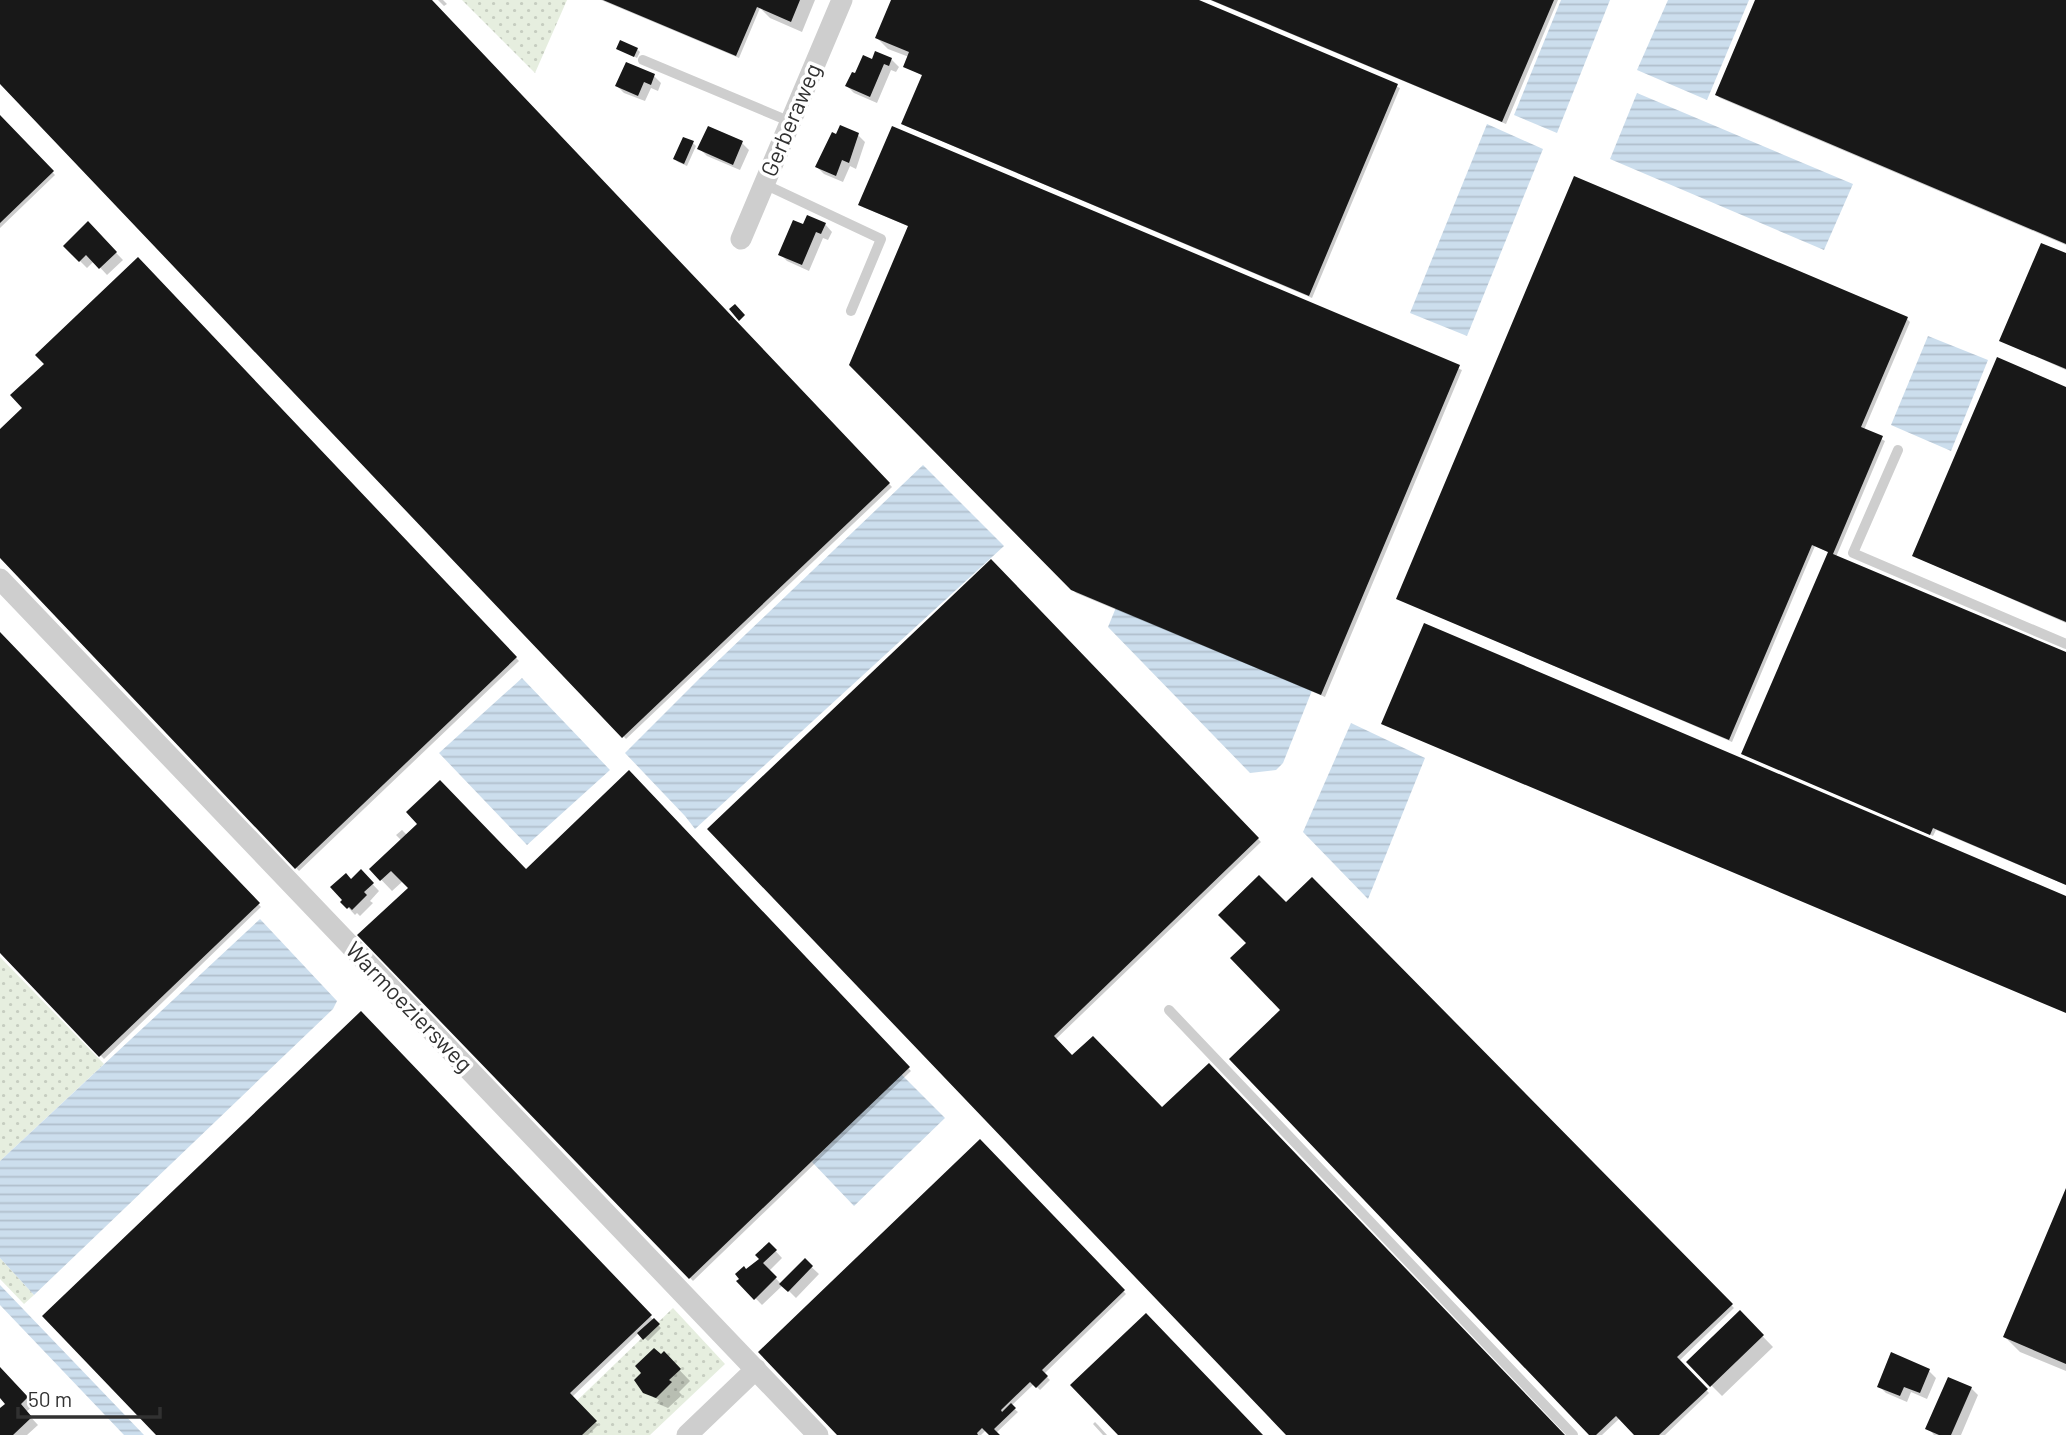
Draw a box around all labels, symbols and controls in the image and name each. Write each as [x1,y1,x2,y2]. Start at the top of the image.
street label: Gerberaweg [754,59,826,180]
street label: Warmoeziersweg [340,935,479,1077]
scale bar [18,1376,159,1420]
text: 50 m [28,1386,72,1411]

